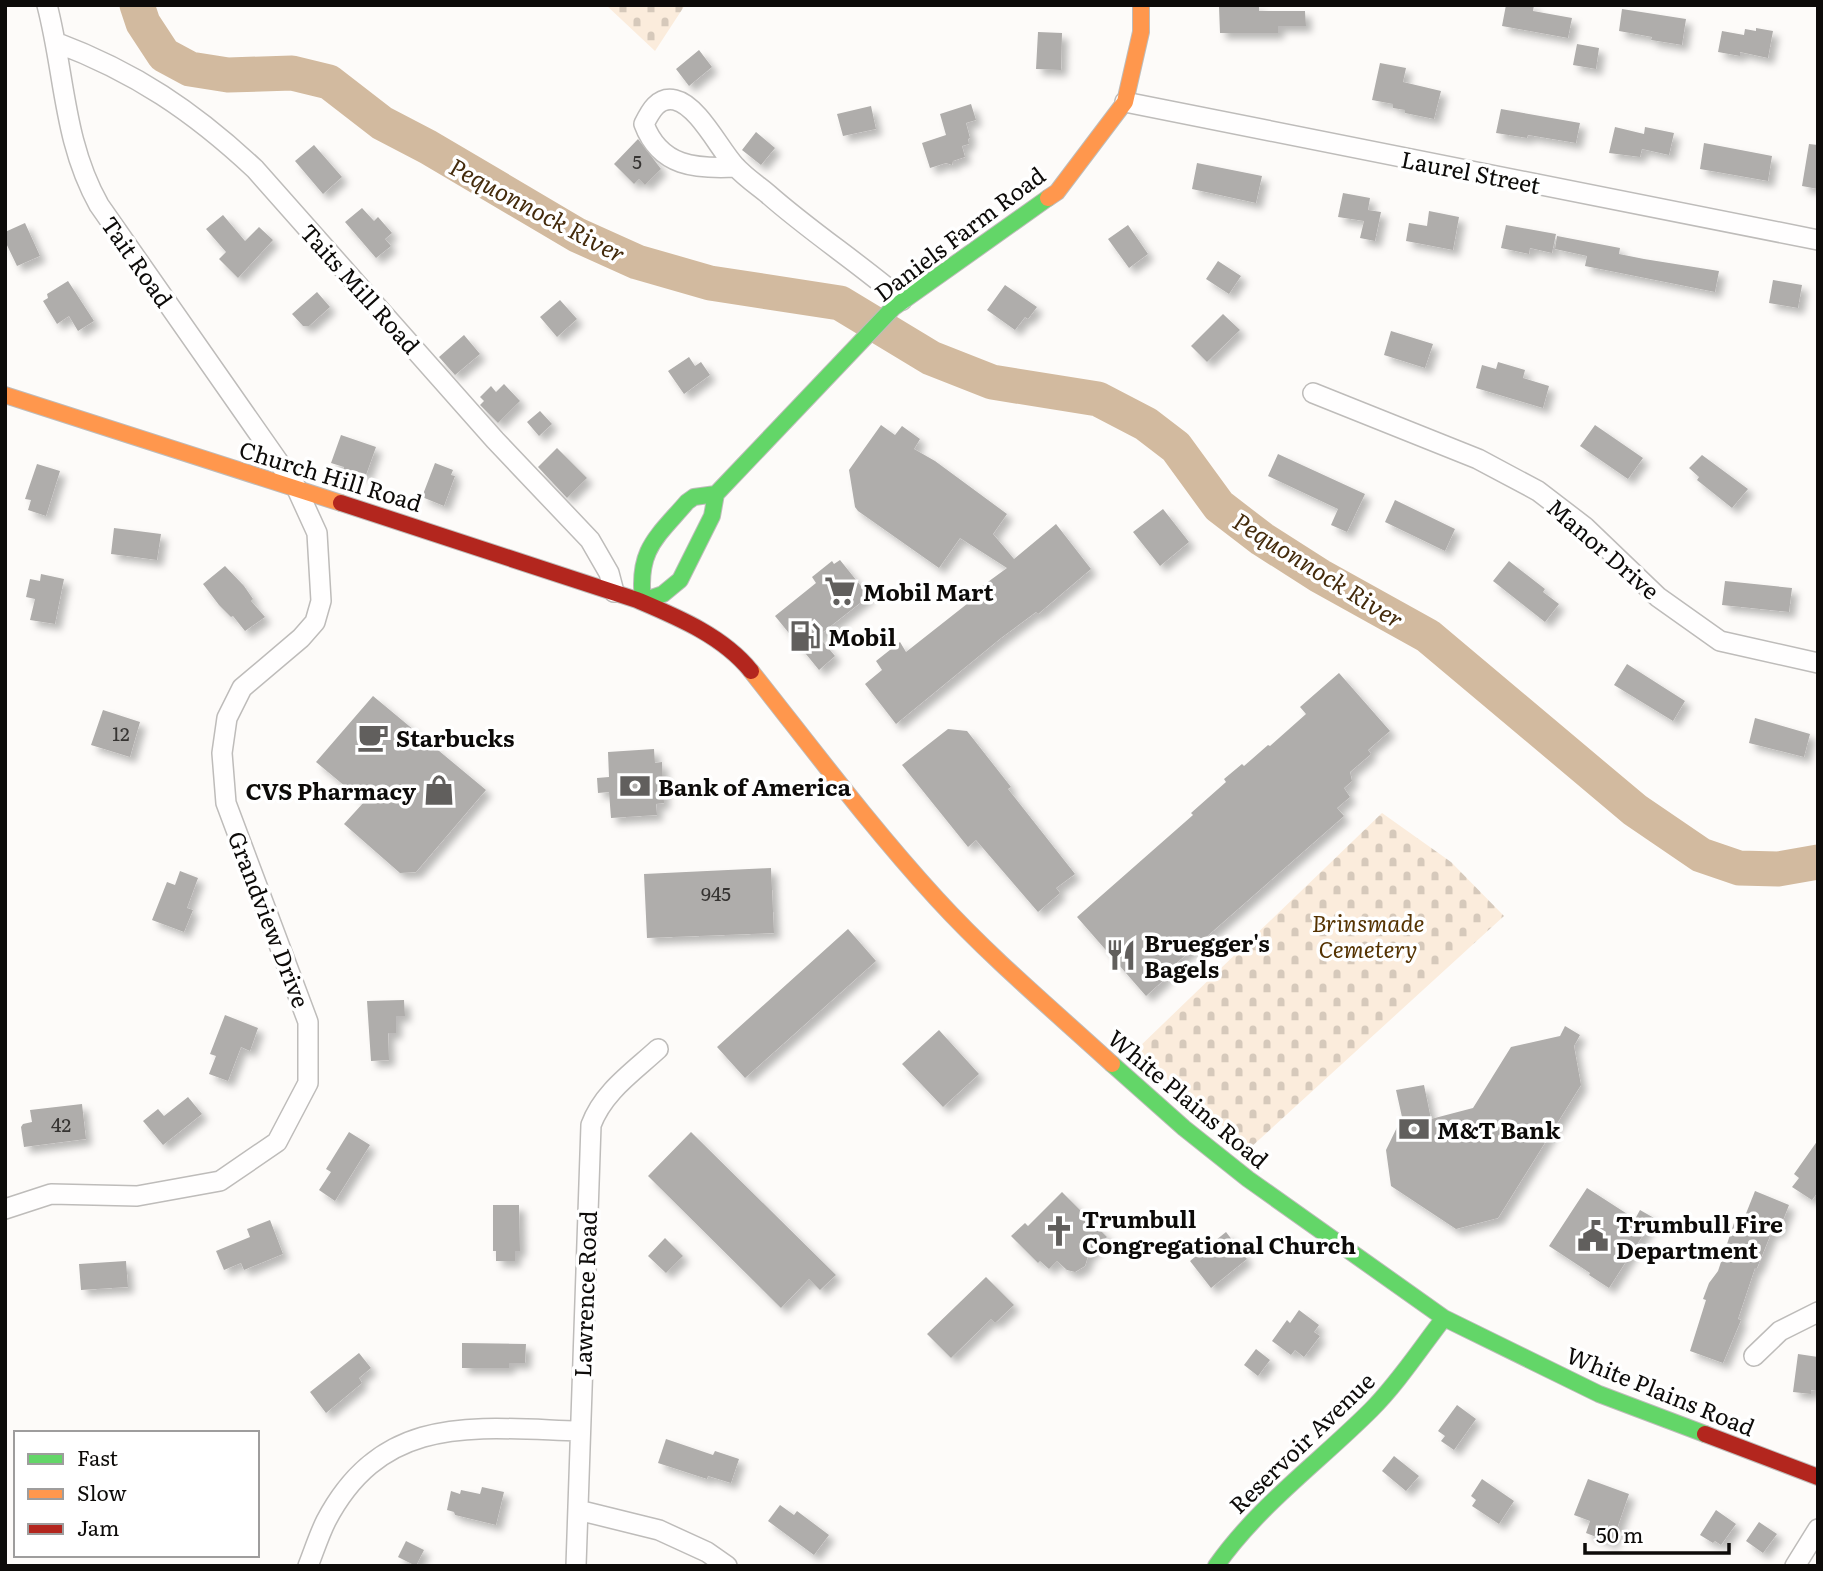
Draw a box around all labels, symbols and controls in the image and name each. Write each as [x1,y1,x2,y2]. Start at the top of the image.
street label: Laurel Street [1398,141,1544,201]
house number: 5 [632,147,642,175]
water label: Pequonnock River [444,148,632,270]
street label: Daniels Farm Road [867,157,1051,309]
street label: Tait Road [94,208,182,314]
street label: Taits Mill Road [293,215,429,361]
street label: Church Hill Road [235,431,427,519]
street label: Manor Drive [1540,490,1668,606]
water label: Pequonnock River [1227,502,1411,636]
supermarket icon: Mobil Mart [823,574,857,608]
place label: Mobil Mart [863,574,994,608]
fuel station icon: Mobil [788,619,822,653]
place label: Mobil [828,619,896,653]
house number: 12 [112,719,130,747]
cafe icon: Starbucks [356,720,390,754]
place label: Starbucks [396,720,515,754]
bank icon: Bank of America [618,769,652,803]
place label: Bank of America [658,769,852,803]
place label: CVS Pharmacy [246,773,416,807]
shop icon: CVS Pharmacy [422,773,456,807]
street label: Grandview Drive [221,826,319,1012]
house number: 945 [701,879,731,907]
park label: Brinsmade Cemetery [1312,905,1424,965]
place label: Bruegger's Bagels [1144,925,1270,985]
restaurant icon: Bruegger's Bagels [1104,938,1138,972]
street label: White Plains Road [1101,1021,1277,1175]
house number: 42 [51,1110,71,1138]
bank icon: M&T Bank [1397,1112,1431,1146]
place label: M&T Bank [1437,1112,1561,1146]
place label: Trumbull Congregational Church [1082,1201,1356,1261]
place label: Trumbull Fire Department [1616,1206,1783,1266]
street label: Lawrence Road [564,1210,604,1378]
church icon: Trumbull Congregational Church [1042,1214,1076,1248]
public building icon: Trumbull Fire Department [1576,1219,1610,1253]
street label: White Plains Road [1562,1337,1760,1443]
street label: Reservoir Avenue [1220,1363,1382,1521]
legend [14,1431,259,1557]
text: Fast [77,1441,118,1472]
text: Slow [77,1476,127,1507]
text: Jam [77,1511,119,1542]
scale bar [1585,1512,1728,1556]
text: 50 m [1596,1518,1643,1549]

